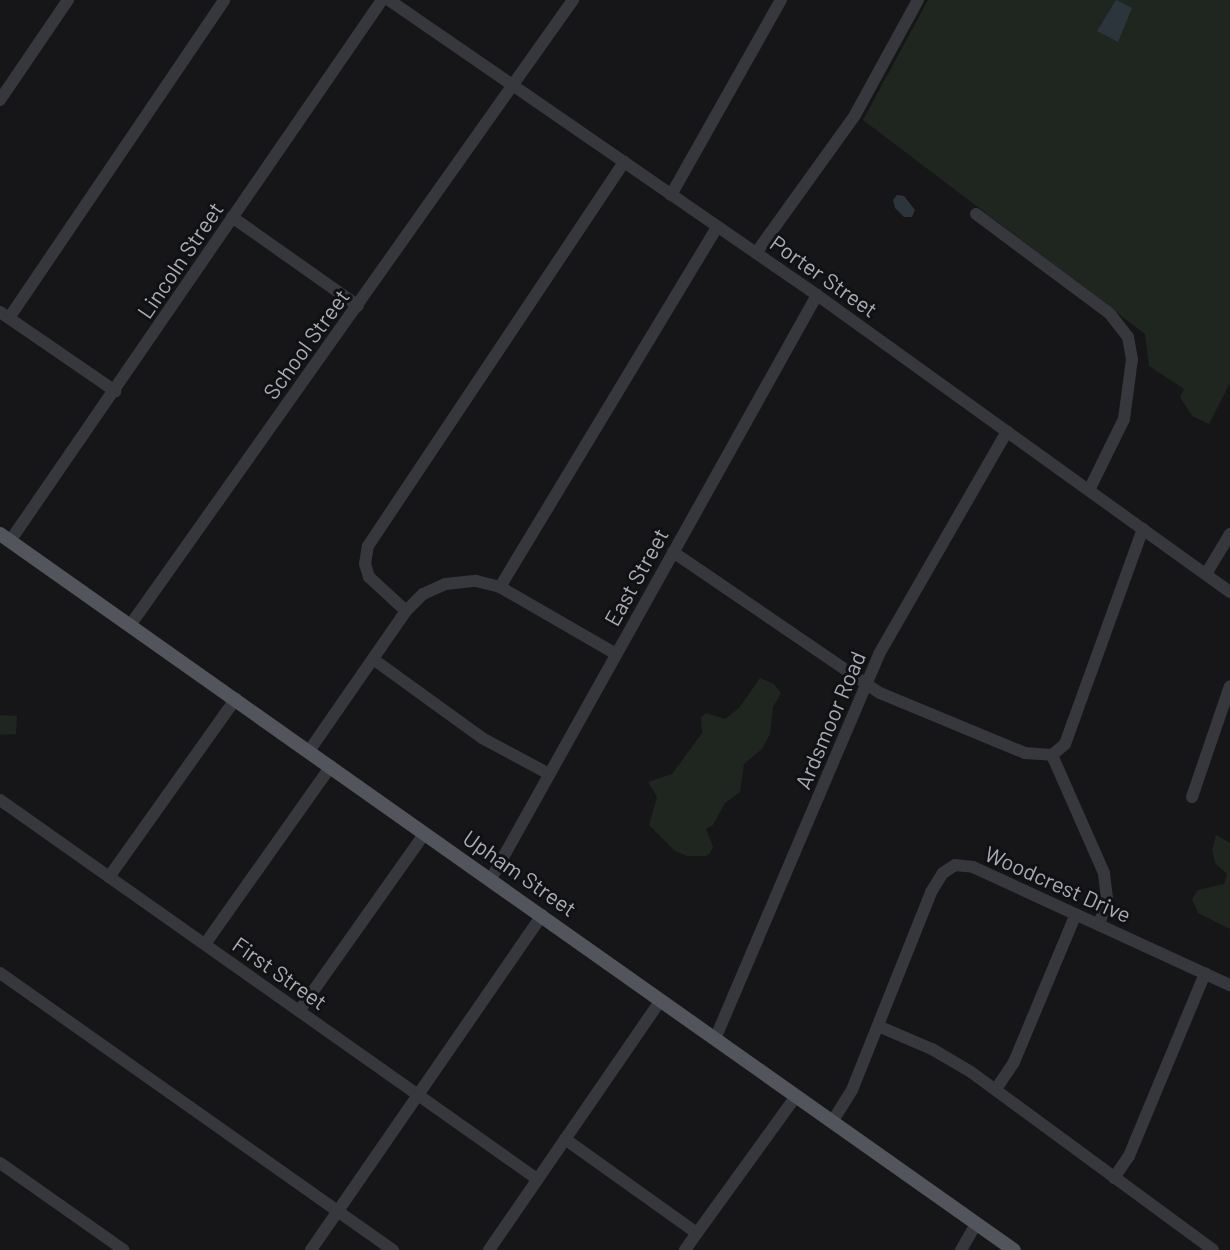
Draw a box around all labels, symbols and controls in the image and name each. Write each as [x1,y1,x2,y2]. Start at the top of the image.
street label: Lincoln Street [131,197,229,323]
street label: Porter Street [765,229,883,323]
street label: School Street [257,284,355,404]
street label: East Street [598,524,674,630]
street label: Ardsmoor Road [789,647,871,793]
street label: Upham Street [458,824,582,922]
street label: Woodcrest Drive [981,840,1135,928]
street label: First Street [228,931,332,1015]

